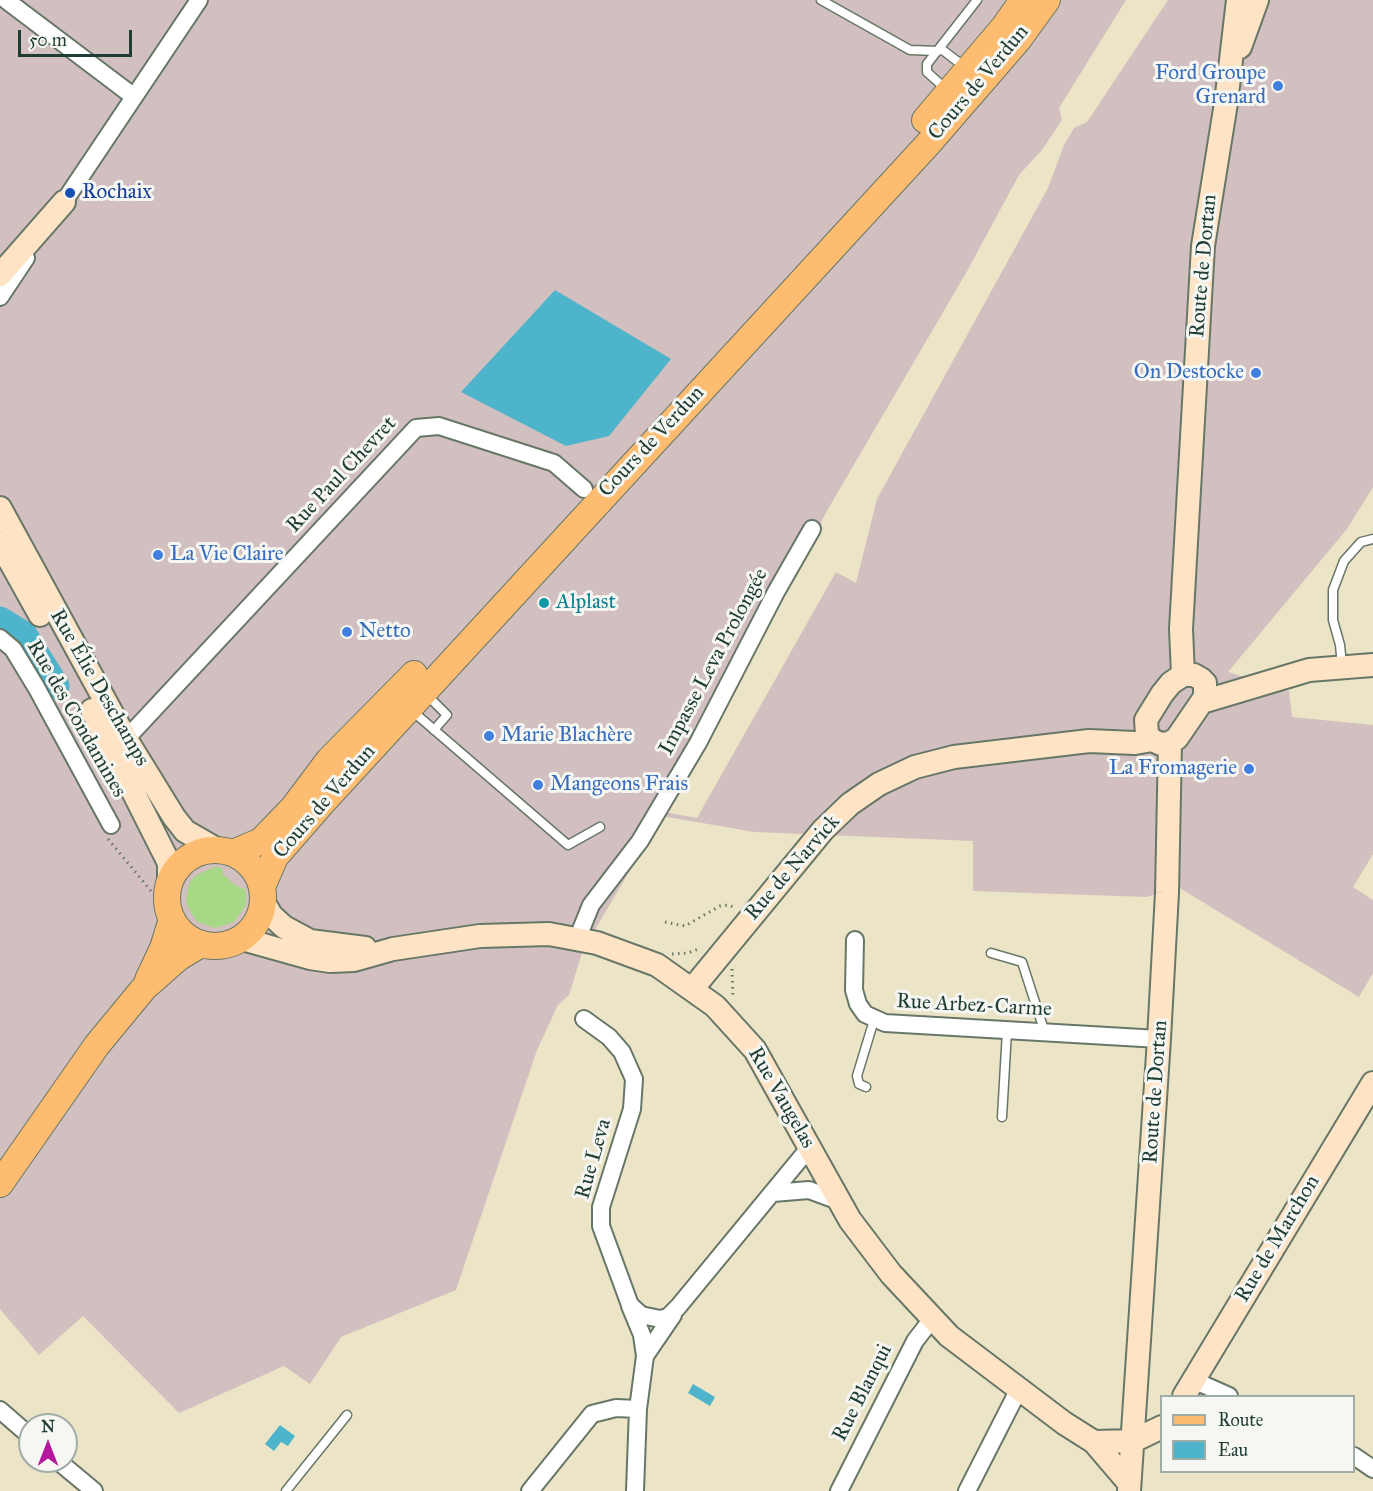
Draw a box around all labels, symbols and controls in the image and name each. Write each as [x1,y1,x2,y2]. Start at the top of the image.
scale bar [21,18,135,56]
street label: Cours de Verdun [923,20,1035,146]
text: 50 m [29,29,67,51]
place label: Ford Groupe Grenard [1155,61,1266,111]
marker: Ford Groupe Grenard [1271,79,1285,93]
place label: Rochaix [82,180,152,206]
marker: Rochaix [63,186,77,200]
street label: Route de Dortan [1185,193,1223,339]
place label: On Destocke [1134,360,1244,386]
marker: On Destocke [1249,366,1263,380]
street label: Cours de Verdun [594,381,710,503]
street label: Rue Paul Chevret [282,412,402,538]
place label: La Vie Claire [170,542,284,568]
marker: La Vie Claire [151,548,165,562]
street label: Impasse Leva Prolongée [654,564,774,760]
place label: Alplast [556,590,616,616]
marker: Alplast [537,596,551,610]
street label: Rue Élie Deschamps [44,605,154,771]
place label: Netto [359,619,411,645]
marker: Netto [340,625,354,639]
street label: Rue des Condamines [21,636,131,802]
place label: Marie Blachère [501,723,632,749]
marker: Marie Blachère [482,729,496,743]
street label: Cours de Verdun [269,740,381,864]
place label: La Fromagerie [1109,756,1237,782]
marker: La Fromagerie [1242,762,1256,776]
place label: Mangeons Frais [550,772,688,798]
marker: Mangeons Frais [531,778,545,792]
street label: Rue de Narvick [740,810,846,926]
street label: Rue Arbez-Carme [896,989,1052,1023]
street label: Route de Dortan [1138,1019,1174,1165]
street label: Rue Vaugelas [742,1043,820,1153]
street label: Rue Leva [571,1116,617,1202]
street label: Rue de Marchon [1230,1171,1326,1307]
street label: Rue Blanqui [828,1340,898,1446]
legend [1160,1395,1355,1473]
text: Route [1218,1409,1263,1431]
north arrow [18,1413,78,1473]
text: N [41,1417,55,1436]
text: Eau [1218,1439,1248,1461]

